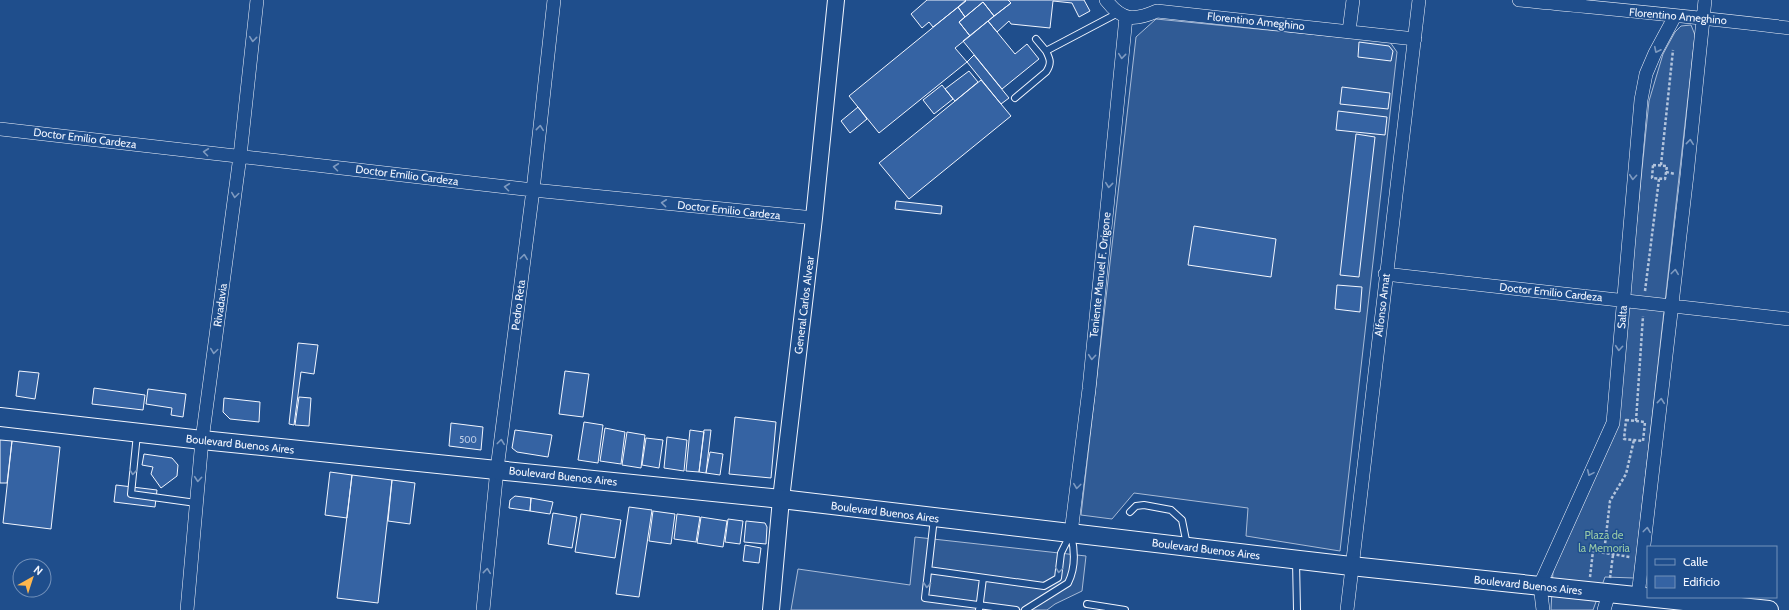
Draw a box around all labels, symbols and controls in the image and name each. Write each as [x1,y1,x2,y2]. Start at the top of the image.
street label: Florentino Ameghino [1629,5,1727,27]
street label: Florentino Ameghino [1206,9,1306,33]
one-way arrow [249,36,258,42]
one-way arrow [1654,46,1662,53]
one-way arrow [1118,53,1127,59]
street label: Doctor Emilio Cardeza [33,125,138,151]
one-way arrow [535,125,544,131]
one-way arrow [1685,139,1694,145]
one-way arrow [203,148,210,157]
street label: Doctor Emilio Cardeza [355,162,460,188]
one-way arrow [333,163,339,172]
one-way arrow [1629,174,1638,180]
one-way arrow [503,182,510,191]
one-way arrow [1105,182,1114,188]
one-way arrow [231,192,240,198]
street label: Doctor Emilio Cardeza [677,198,782,222]
one-way arrow [661,199,667,208]
street label: Teniente Manuel F. Origone [1086,211,1114,339]
one-way arrow [520,254,529,260]
street label: General Carlos Alvear [791,255,817,355]
one-way arrow [1670,269,1679,275]
street label: Alfonso Amat [1371,272,1393,337]
street label: Pedro Reta [508,278,528,331]
street label: Doctor Emilio Cardeza [1499,280,1604,304]
street label: Rivadavia [210,282,230,328]
street label: Salta [1614,304,1630,329]
one-way arrow [1615,345,1624,351]
one-way arrow [210,348,219,354]
one-way arrow [1088,353,1097,360]
one-way arrow [1656,398,1665,404]
street label: Boulevard Buenos Aires [185,431,295,457]
house number: 500 [459,434,477,445]
one-way arrow [496,439,505,445]
street label: Boulevard Buenos Aires [508,463,618,489]
one-way arrow [129,469,138,475]
one-way arrow [1587,469,1595,477]
one-way arrow [194,476,203,482]
one-way arrow [1073,483,1082,489]
street label: Boulevard Buenos Aires [830,498,940,526]
one-way arrow [1642,527,1651,533]
park label: Plaza de la Memoria [1578,528,1630,555]
street label: Boulevard Buenos Aires [1151,535,1261,563]
legend [1647,546,1777,598]
text: Calle [1683,554,1708,569]
north arrow [12,558,52,598]
text: N [31,562,46,578]
one-way arrow [1055,567,1064,573]
one-way arrow [482,568,491,574]
street label: Boulevard Buenos Aires [1473,572,1583,598]
text: Edificio [1683,574,1720,589]
one-way arrow [922,582,931,588]

